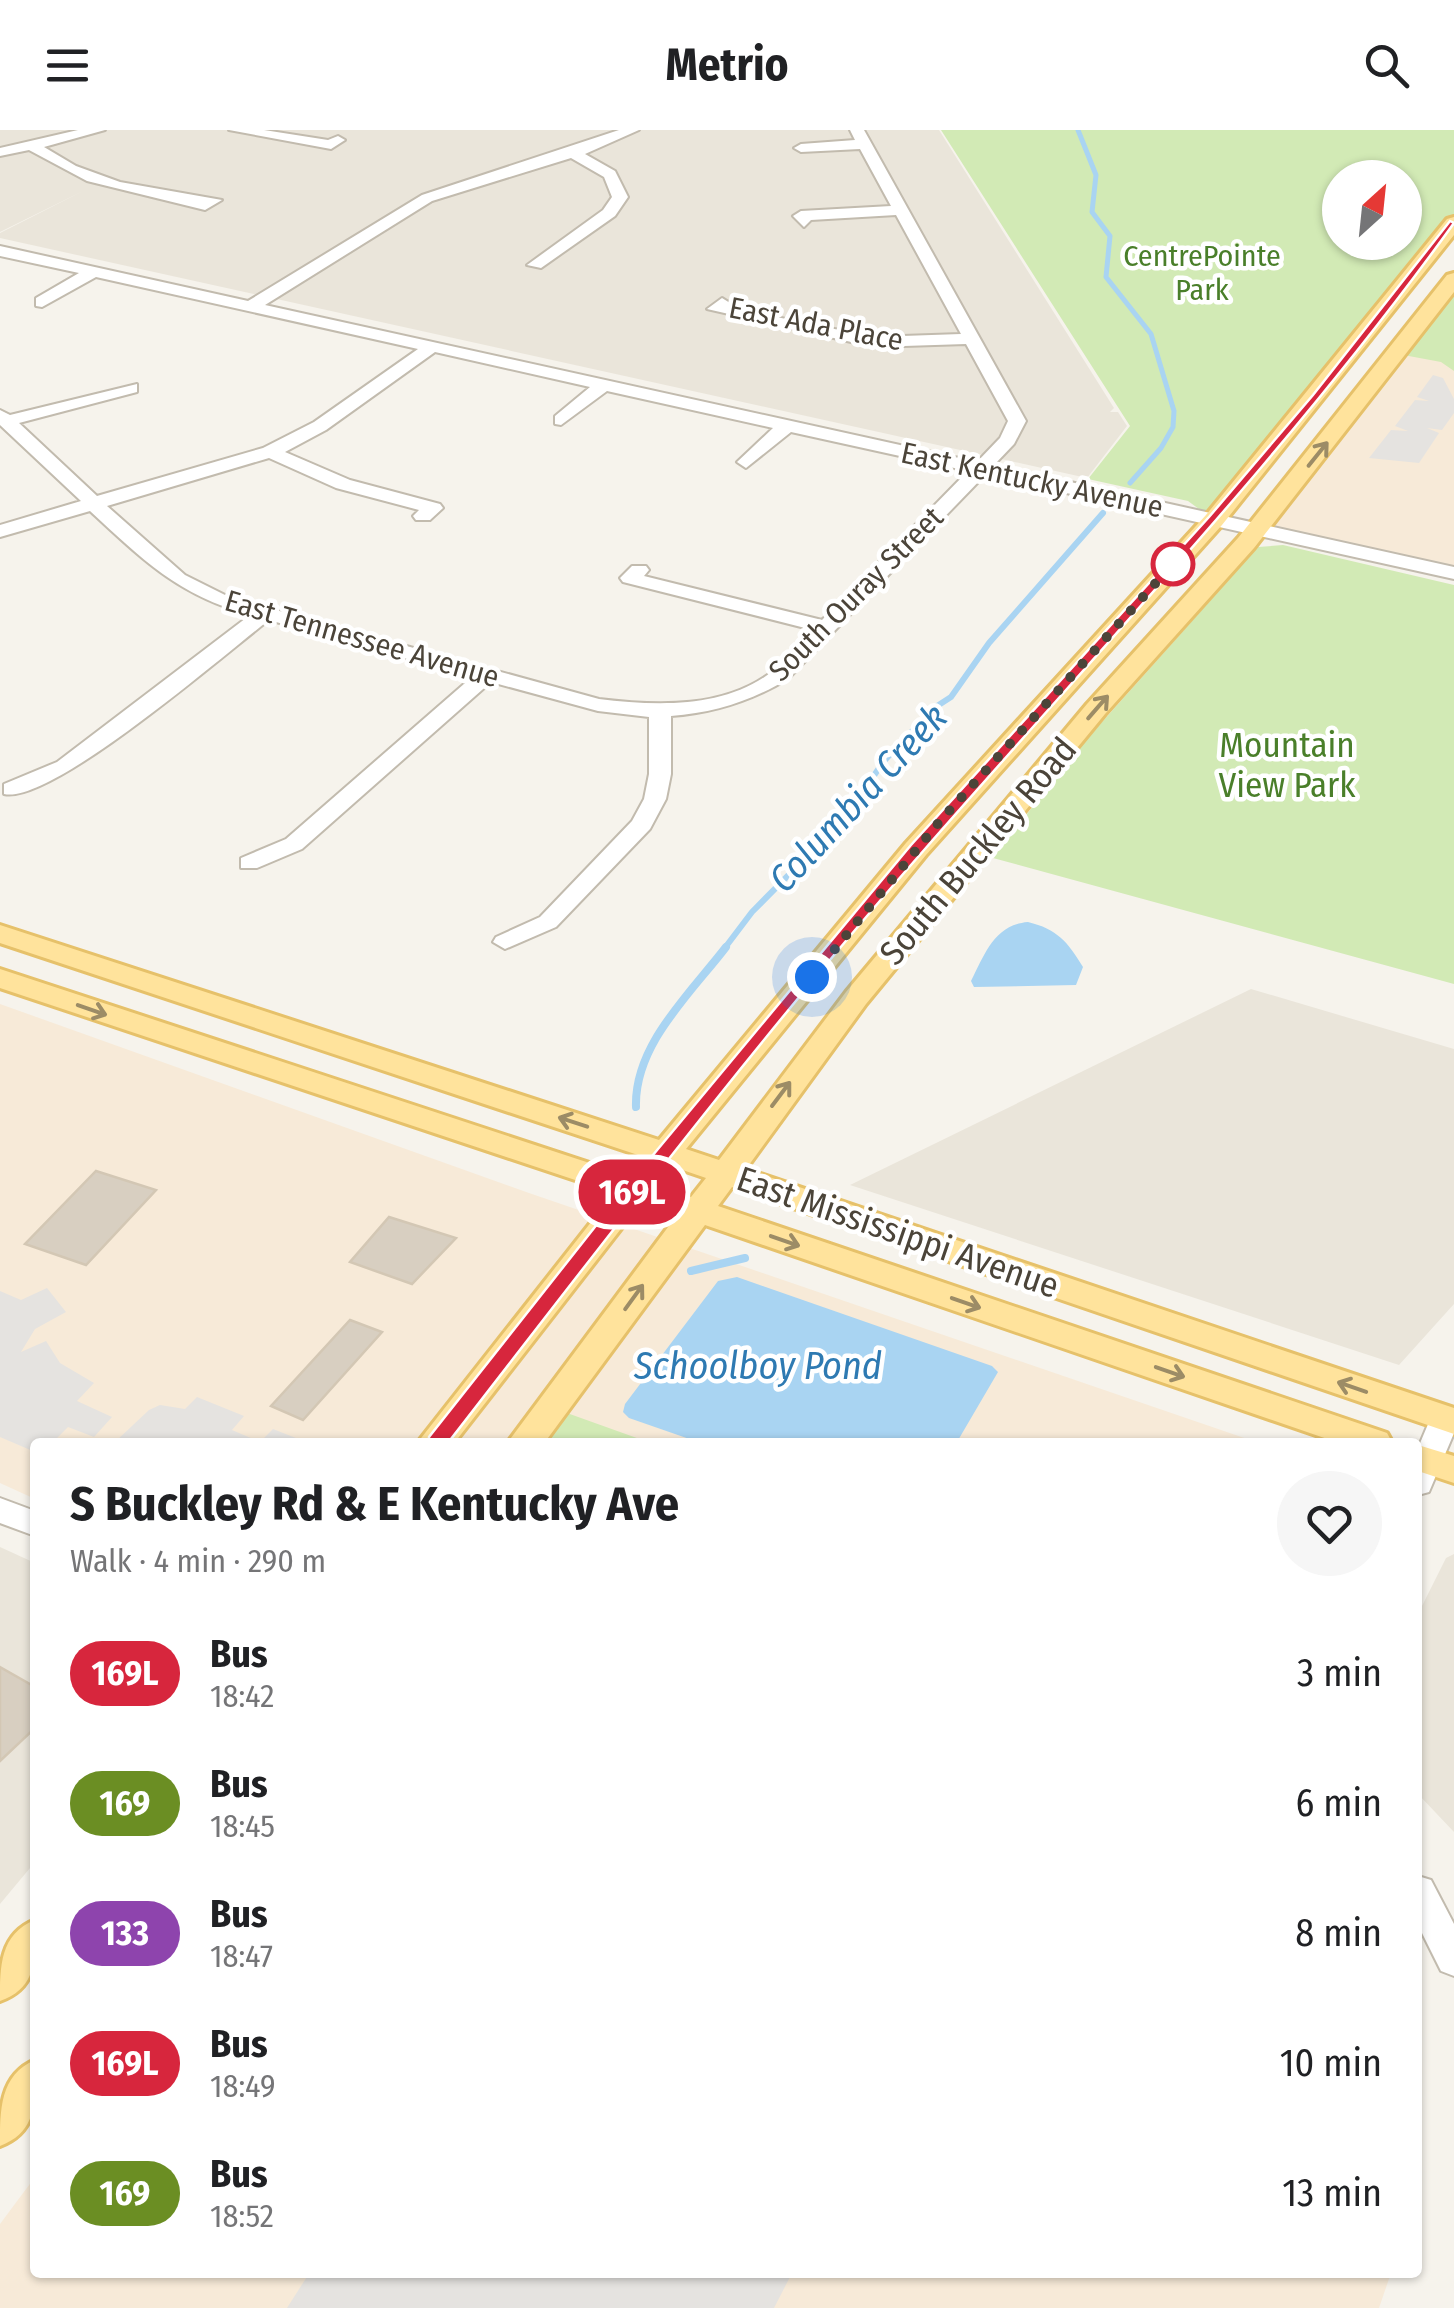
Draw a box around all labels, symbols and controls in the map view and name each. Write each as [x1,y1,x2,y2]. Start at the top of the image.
icon: menu [40,38,95,93]
text: Metrio [665,38,789,92]
icon: search [1359,38,1414,93]
north arrow [1322,160,1422,260]
map controls [1322,160,1422,260]
park label: CentrePointe Park [1123,238,1281,308]
street label: East Ada Place [726,289,906,359]
street label: East Kentucky Avenue [898,435,1166,525]
one-way arrow [1307,442,1329,468]
street label: South Ouray Street [761,499,951,689]
unlabelled marker [1152,543,1194,585]
street label: East Tennessee Avenue [221,583,503,695]
water label: Columbia Creek [759,694,957,902]
one-way arrow [1086,695,1108,721]
park label: Mountain View Park [1218,724,1356,806]
street label: South Buckley Road [871,729,1085,973]
your location [787,952,837,1002]
one-way arrow [76,1002,108,1020]
one-way arrow [771,1081,792,1108]
one-way arrow [558,1112,590,1130]
street label: East Mississippi Avenue [732,1157,1064,1307]
line badge: 169L [562,1160,702,1224]
text: 169L [598,1171,666,1213]
one-way arrow [769,1233,800,1251]
one-way arrow [624,1284,645,1312]
one-way arrow [949,1295,981,1313]
water label: Schoolboy Pond [633,1343,882,1389]
one-way arrow [1153,1364,1184,1382]
one-way arrow [1337,1376,1369,1394]
button: heart [1277,1471,1382,1576]
text: S Buckley Rd & E Kentucky Ave [70,1475,679,1533]
text: Walk · 4 min · 290 m [70,1542,326,1580]
text: Bus [210,1631,268,1677]
text: 3 min [1297,1650,1382,1696]
text: 169L [91,1652,159,1694]
text: 18:42 [210,1677,274,1715]
text: Bus [210,1761,268,1807]
text: 6 min [1295,1780,1382,1826]
text: 169 [100,1782,150,1824]
text: 18:45 [210,1807,275,1845]
text: Bus [210,1891,268,1937]
text: 8 min [1295,1910,1382,1956]
text: 133 [101,1912,149,1954]
text: 18:47 [210,1937,273,1975]
text: Bus [210,2021,268,2067]
text: 10 min [1280,2040,1382,2086]
text: 169L [91,2042,159,2084]
text: 18:49 [210,2067,276,2105]
text: Bus [210,2151,268,2197]
text: 13 min [1282,2170,1382,2216]
text: 169 [100,2172,150,2214]
text: 18:52 [210,2197,274,2235]

